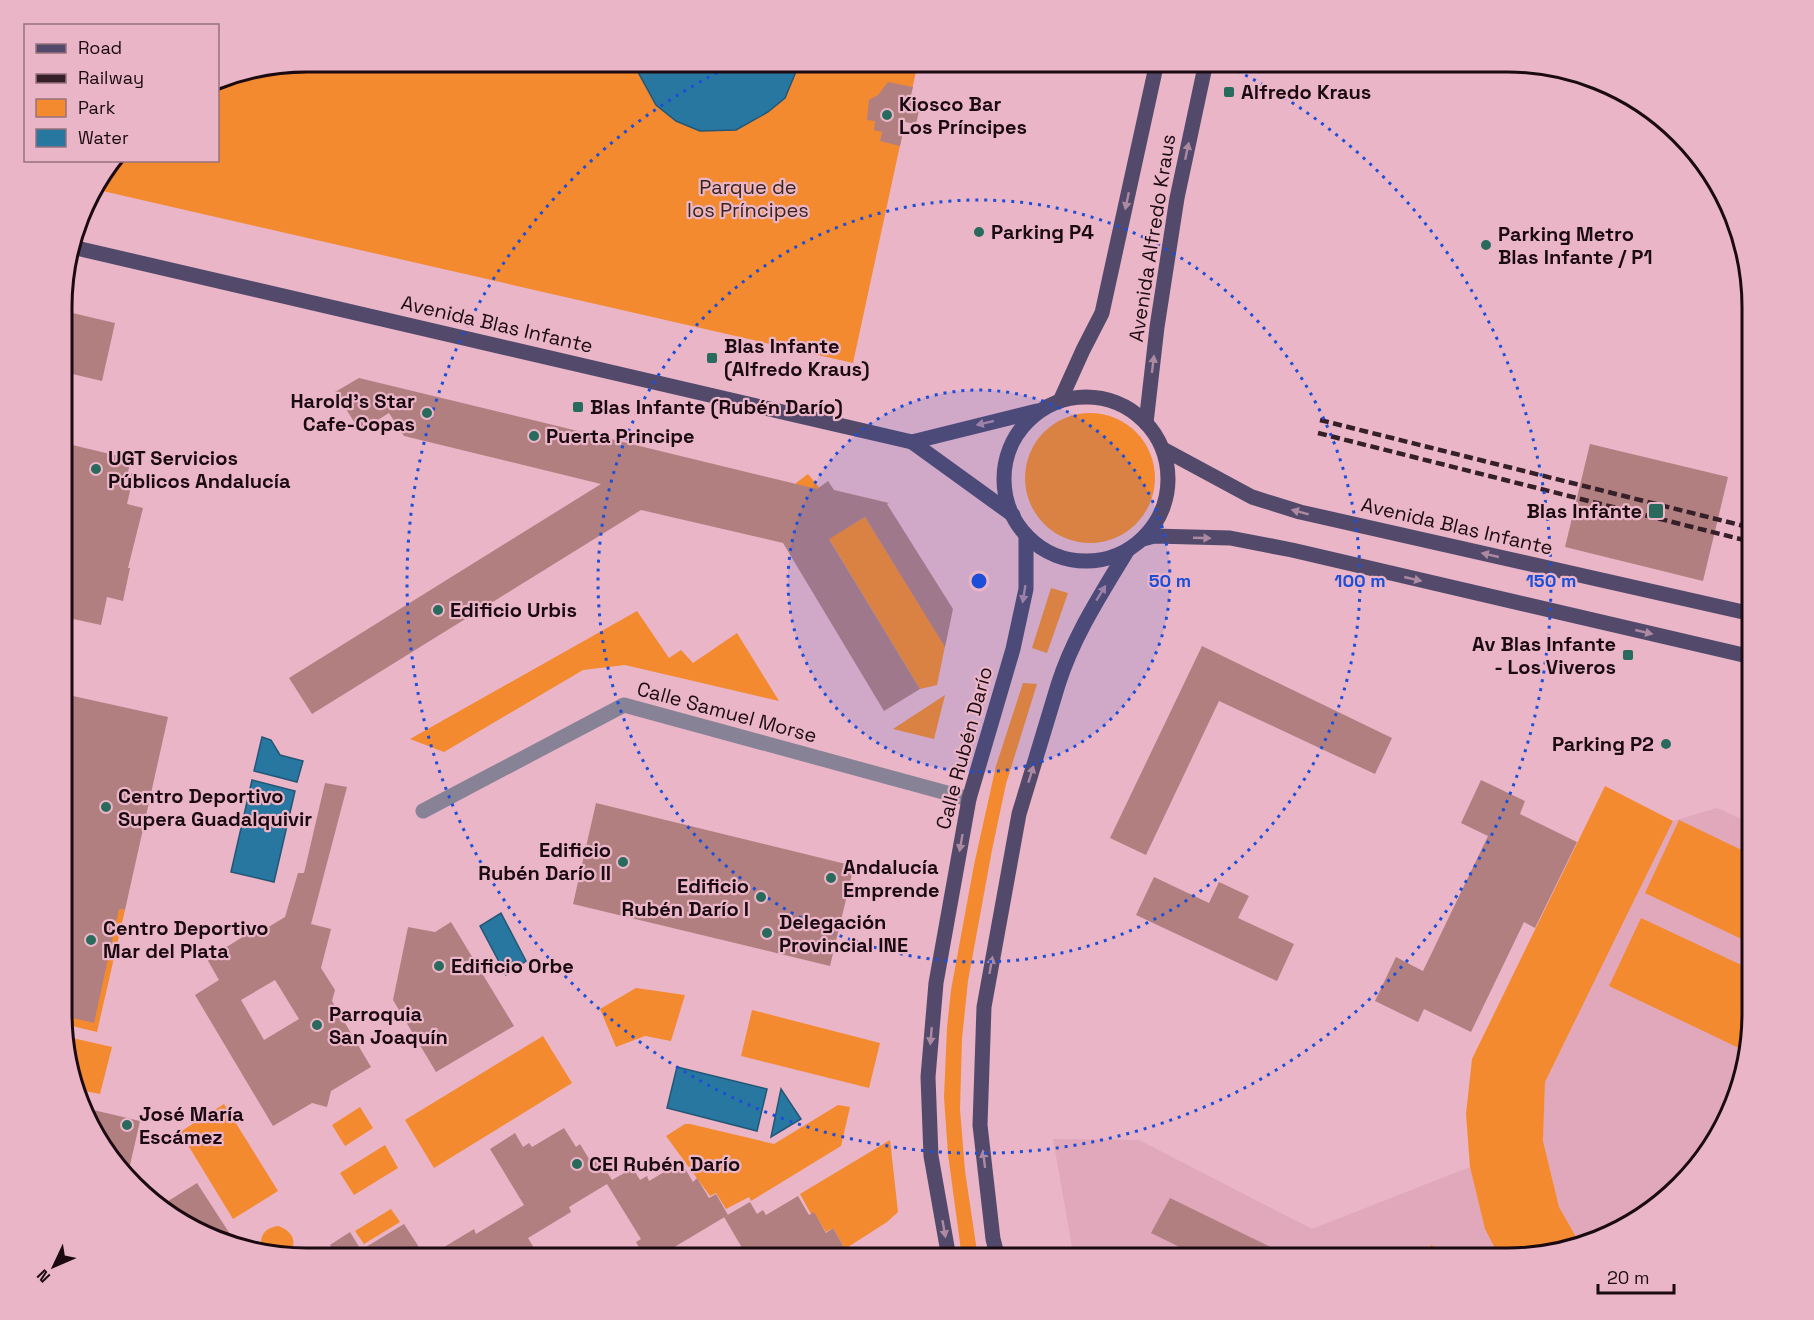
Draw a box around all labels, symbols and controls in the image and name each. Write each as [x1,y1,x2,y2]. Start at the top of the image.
legend [24,24,219,162]
text: Road [78,36,122,59]
text: Railway [78,66,144,89]
place label: Alfredo Kraus [1241,79,1371,105]
marker: Alfredo Kraus [1222,85,1236,99]
place label: Kiosco Bar Los Príncipes [899,91,1027,140]
text: Park [78,96,116,119]
marker: Kiosco Bar Los Príncipes [880,108,894,122]
text: Water [78,126,129,149]
street label: Avenida Alfredo Kraus [1123,132,1181,344]
one-way arrow [1183,142,1192,161]
park label: Parque de los Príncipes [687,174,809,223]
one-way arrow [1122,192,1131,211]
place label: Parking P4 [991,219,1094,245]
place label: Parking Metro Blas Infante / P1 [1498,221,1652,270]
marker: Parking P4 [972,225,986,239]
marker: Parking Metro Blas Infante / P1 [1479,238,1493,252]
street label: Avenida Blas Infante [399,289,595,359]
place label: Blas Infante (Alfredo Kraus) [724,333,870,382]
marker: Blas Infante (Alfredo Kraus) [705,351,719,365]
one-way arrow [1148,355,1158,374]
place label: Harold's Star Cafe-Copas [290,388,415,437]
place label: Blas Infante (Rubén Darío) [590,394,843,420]
marker: Blas Infante (Rubén Darío) [571,400,585,414]
marker: Harold's Star Cafe-Copas [420,406,434,420]
one-way arrow [975,419,994,428]
place label: Puerta Principe [546,423,695,449]
marker: Puerta Principe [527,429,541,443]
place label: UGT Servicios Públicos Andalucía [108,445,291,494]
marker: UGT Servicios Públicos Andalucía [89,462,103,476]
street label: Avenida Blas Infante [1359,491,1555,561]
place label: Blas Infante [1527,498,1642,524]
marker: Blas Infante [1647,502,1665,520]
one-way arrow [1291,506,1309,516]
one-way arrow [1192,533,1211,542]
one-way arrow [1480,550,1499,559]
text: 50 m [1149,569,1191,592]
text: 100 m [1334,569,1386,592]
text: 150 m [1526,569,1576,592]
centre of rings [969,571,989,591]
one-way arrow [1404,575,1423,584]
one-way arrow [1020,584,1029,603]
one-way arrow [1096,585,1107,601]
place label: Edificio Urbis [450,597,577,623]
marker: Edificio Urbis [431,603,445,617]
one-way arrow [1635,628,1653,638]
place label: Av Blas Infante - Los Viveros [1472,631,1616,680]
marker: Av Blas Infante - Los Viveros [1621,648,1635,662]
street label: Calle Rubén Darío [930,664,998,832]
street label: Calle Samuel Morse [634,675,820,749]
place label: Parking P2 [1552,731,1654,757]
marker: Parking P2 [1659,737,1673,751]
one-way arrow [1027,765,1036,783]
place label: Centro Deportivo Supera Guadalquivir [118,783,312,832]
marker: Centro Deportivo Supera Guadalquivir [99,800,113,814]
one-way arrow [956,834,965,853]
place label: Edificio Rubén Darío II [478,837,611,886]
place label: Andalucía Emprende [843,854,940,903]
marker: Edificio Rubén Darío II [616,855,630,869]
marker: Andalucía Emprende [824,871,838,885]
place label: Edificio Rubén Darío I [622,873,749,922]
marker: Edificio Rubén Darío I [754,890,768,904]
place label: Delegación Provincial INE [779,909,908,958]
place label: Centro Deportivo Mar del Plata [103,915,269,964]
marker: Delegación Provincial INE [760,926,774,940]
marker: Centro Deportivo Mar del Plata [84,933,98,947]
place label: Edificio Orbe [451,953,574,979]
one-way arrow [987,955,996,974]
marker: Edificio Orbe [432,959,446,973]
place label: Parroquia San Joaquín [329,1001,448,1050]
marker: Parroquia San Joaquín [310,1018,324,1032]
one-way arrow [926,1026,936,1045]
place label: José María Escámez [139,1101,244,1150]
marker: José María Escámez [120,1118,134,1132]
one-way arrow [979,1149,989,1168]
place label: CEI Rubén Darío [589,1151,740,1177]
marker: CEI Rubén Darío [570,1157,584,1171]
one-way arrow [940,1220,949,1239]
north arrow [24,1236,84,1296]
scale bar [1598,1257,1674,1295]
text: N [32,1265,55,1287]
text: 20 m [1607,1266,1650,1289]

